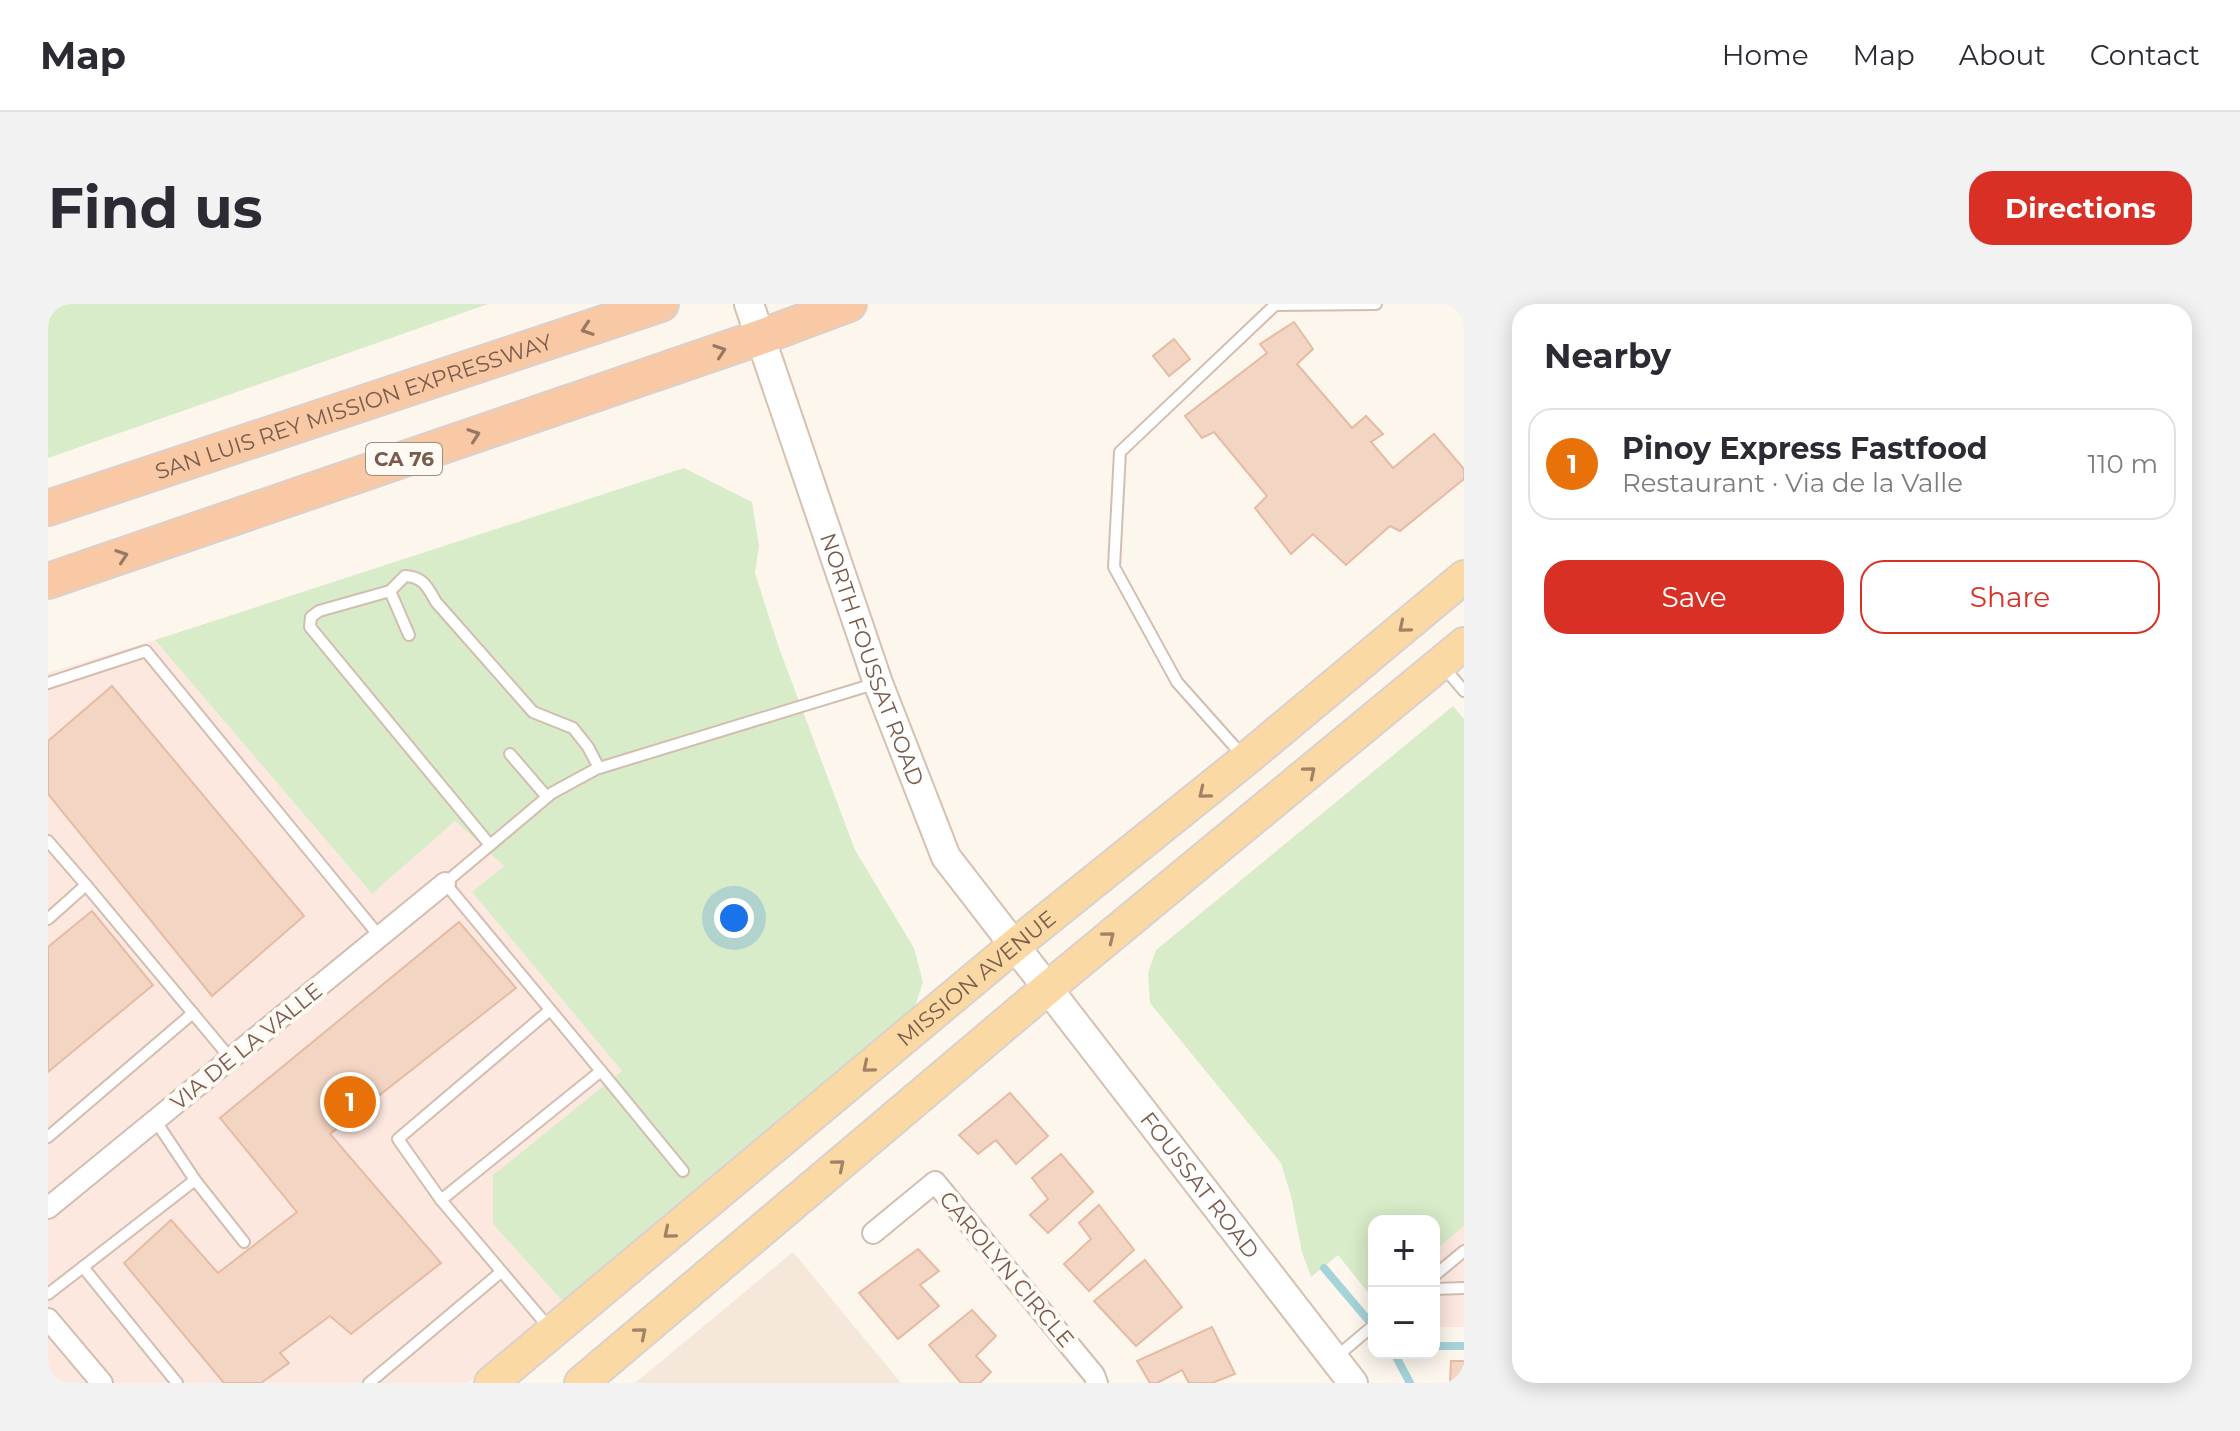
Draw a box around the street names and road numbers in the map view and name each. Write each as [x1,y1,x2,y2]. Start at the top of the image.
street label: SAN LUIS REY MISSION EXPRESSWAY [152,328,556,485]
road number: CA 76 [366,443,442,475]
street label: NORTH FOUSSAT ROAD [814,530,930,790]
street label: MISSION AVENUE [891,905,1061,1052]
street label: VIA DE LA VALLE [165,977,328,1116]
street label: FOUSSAT ROAD [1134,1107,1265,1264]
street label: CAROLYN CIRCLE [933,1186,1080,1353]

